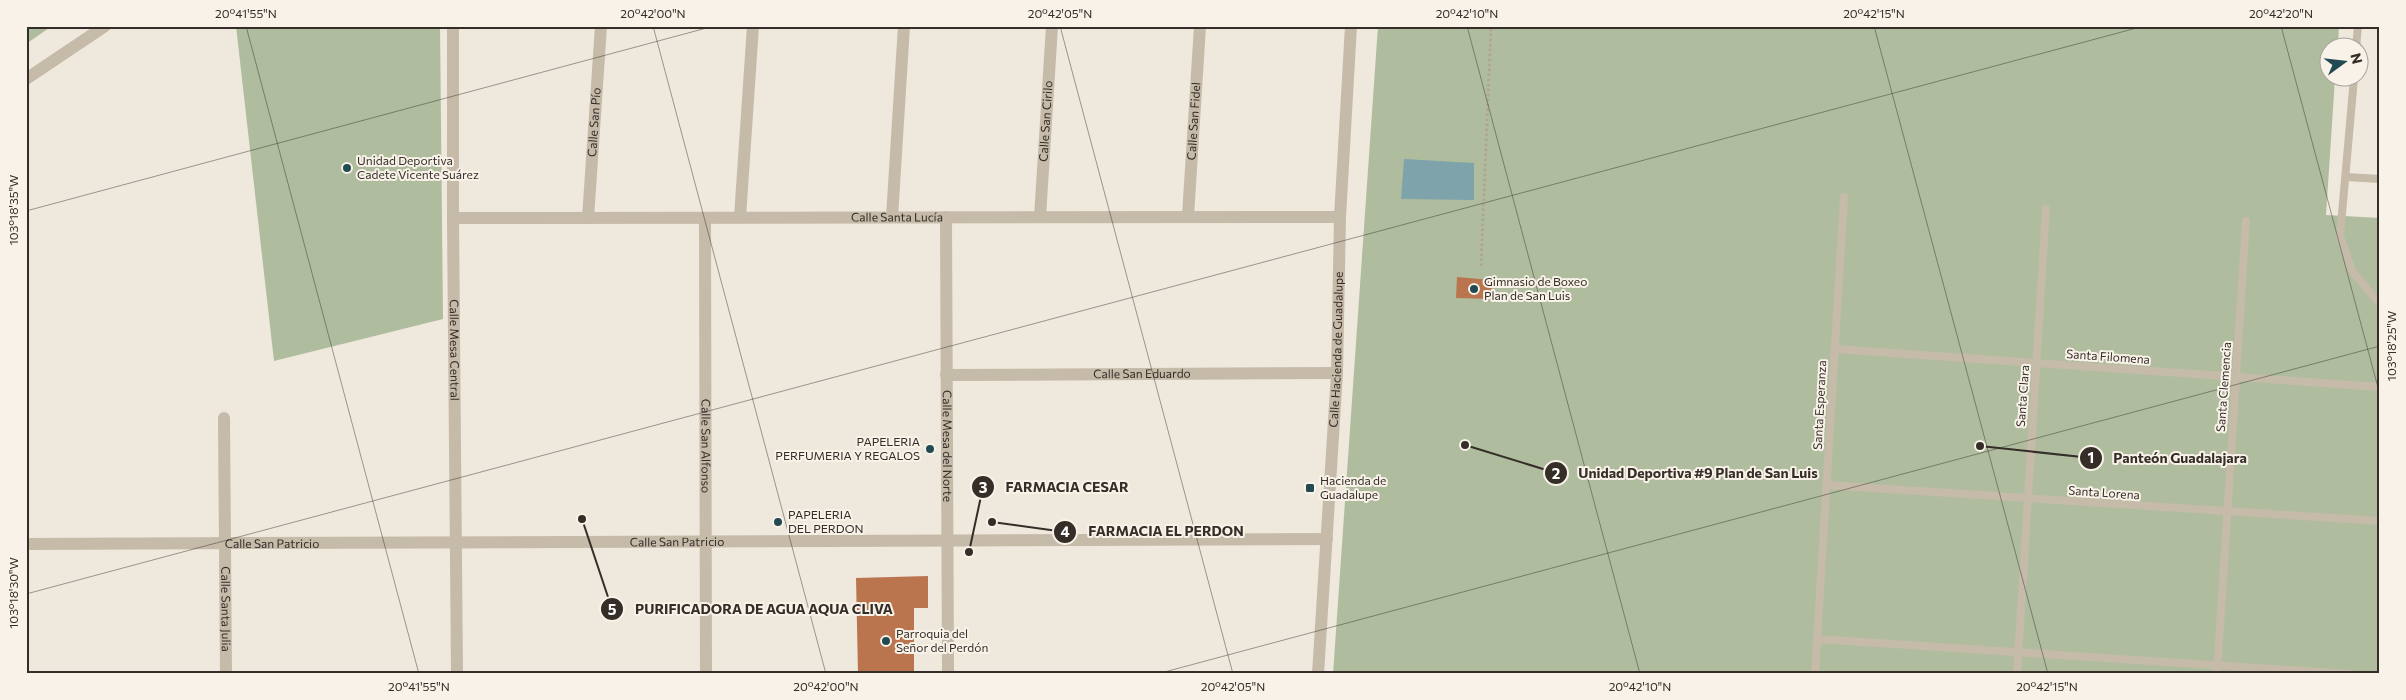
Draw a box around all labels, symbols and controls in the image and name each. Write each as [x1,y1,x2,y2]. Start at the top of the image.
text: 20°41'55"N [215,6,277,20]
text: 20°42'00"N [620,6,686,20]
text: 20°42'05"N [1028,6,1092,20]
text: 20°42'10"N [1436,6,1498,20]
text: 20°42'15"N [1843,6,1905,20]
text: 20°42'20"N [2249,6,2313,20]
north arrow [2318,38,2368,88]
text: N [2347,51,2367,66]
street label: Calle San Cirilo [1035,80,1055,162]
street label: Calle San Fidel [1184,82,1202,161]
street label: Calle San Pío [584,87,603,157]
place label: Unidad Deportiva Cadete Vicente Suárez [357,153,479,181]
marker: Unidad Deportiva Cadete Vicente Suárez [341,162,353,174]
text: 103°18'35"W [6,175,20,245]
street label: Calle Santa Lucía [851,209,943,224]
street label: Calle Hacienda de Guadalupe [1326,271,1345,428]
place label: Gimnasio de Boxeo Plan de San Luis [1484,274,1587,302]
marker: Gimnasio de Boxeo Plan de San Luis [1468,283,1480,295]
street label: Calle Mesa Central [448,299,463,401]
text: 103°18'25"W [2384,311,2398,381]
street label: Santa Clemencia [2213,341,2233,432]
street label: Santa Filomena [2066,346,2150,366]
street label: Santa Esperanza [1810,360,1828,450]
street label: Santa Clara [2013,364,2031,427]
street label: Calle San Eduardo [1093,366,1191,380]
street label: Calle Mesa del Norte [941,390,955,502]
street label: Calle San Alfonso [699,399,714,493]
place label: PAPELERIA PERFUMERIA Y REGALOS [775,434,920,462]
marker: PAPELERIA PERFUMERIA Y REGALOS [924,443,936,455]
callout: Panteón Guadalajara [2079,444,2257,473]
text: 1 [2088,448,2094,466]
text: Panteón Guadalajara [2113,449,2247,466]
callout: Unidad Deportiva #9 Plan de San Luis [1544,459,1828,488]
text: 2 [1552,464,1560,482]
text: Unidad Deportiva #9 Plan de San Luis [1578,464,1818,481]
callout: FARMACIA CESAR [970,473,1138,502]
place label: Hacienda de Guadalupe [1320,473,1386,501]
text: 3 [979,478,988,496]
text: FARMACIA CESAR [1005,478,1129,495]
marker: Hacienda de Guadalupe [1304,482,1316,494]
street label: Santa Lorena [2068,483,2140,501]
place label: PAPELERIA DEL PERDON [788,507,864,535]
marker: PAPELERIA DEL PERDON [772,516,784,528]
callout: FARMACIA EL PERDON [1053,517,1253,546]
text: 4 [1060,522,1070,540]
text: FARMACIA EL PERDON [1088,522,1244,539]
street label: Calle San Patricio [630,534,724,549]
street label: Calle San Patricio [225,536,319,550]
text: 103°18'30"W [6,557,20,629]
street label: Calle Santa Julia [219,566,234,652]
callout: PURIFICADORA DE AGUA AQUA CLIVA [600,595,903,624]
text: 5 [608,600,617,618]
text: PURIFICADORA DE AGUA AQUA CLIVA [635,600,893,617]
place label: Parroquia del Señor del Perdón [896,626,988,654]
marker: Parroquia del Señor del Perdón [880,635,892,647]
text: 20°41'55"N [388,679,450,693]
text: 20°42'00"N [793,679,859,693]
text: 20°42'05"N [1201,679,1265,693]
text: 20°42'10"N [1609,679,1671,693]
text: 20°42'15"N [2016,679,2078,693]

